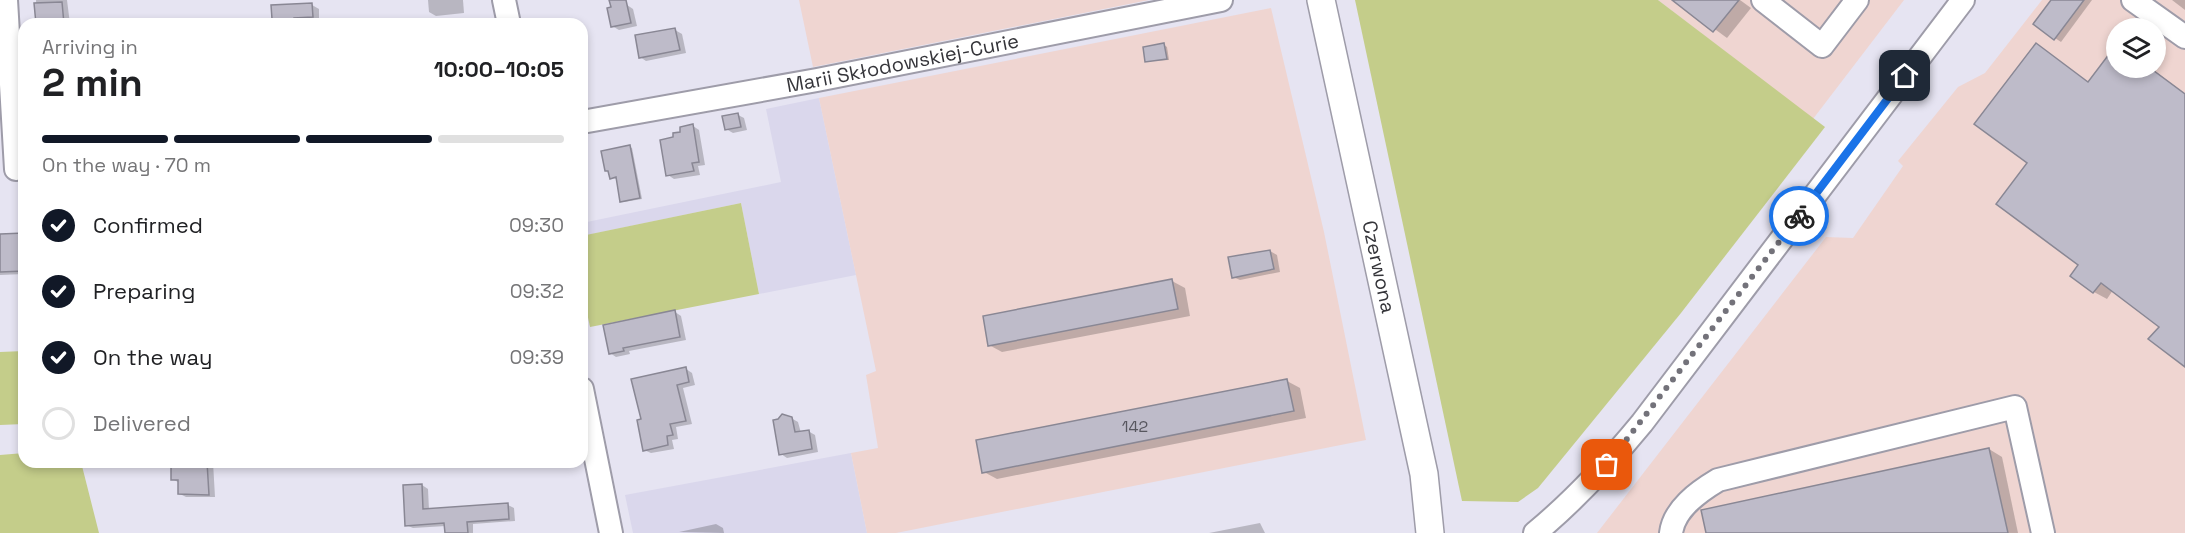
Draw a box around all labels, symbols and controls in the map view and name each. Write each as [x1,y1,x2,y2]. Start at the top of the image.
map controls [2106,18,2166,78]
button: layers [2106,18,2166,78]
street label: Marii Skłodowskiej-Curie [784,27,1021,98]
text: Arriving in [42,34,138,60]
pin [1879,50,1930,101]
text: 10:00–10:05 [434,55,564,83]
text: 2 min [42,58,143,107]
icon: home [1888,59,1921,92]
text: On the way · 70 m [42,152,211,178]
courier [1769,186,1829,246]
icon: bike [1783,200,1816,233]
icon: check [42,209,75,242]
text: Confirmed [93,211,203,239]
text: 09:30 [509,212,564,238]
street label: Czerwona [1356,218,1402,316]
icon: check [42,275,75,308]
text: Preparing [93,277,195,305]
text: 09:32 [510,278,564,304]
icon: check [42,341,75,374]
text: On the way [93,343,212,371]
text: 09:39 [510,344,564,370]
text: Delivered [93,409,191,437]
house number: 142 [1122,416,1148,437]
pin [1581,439,1632,490]
icon: bag [1590,448,1623,481]

